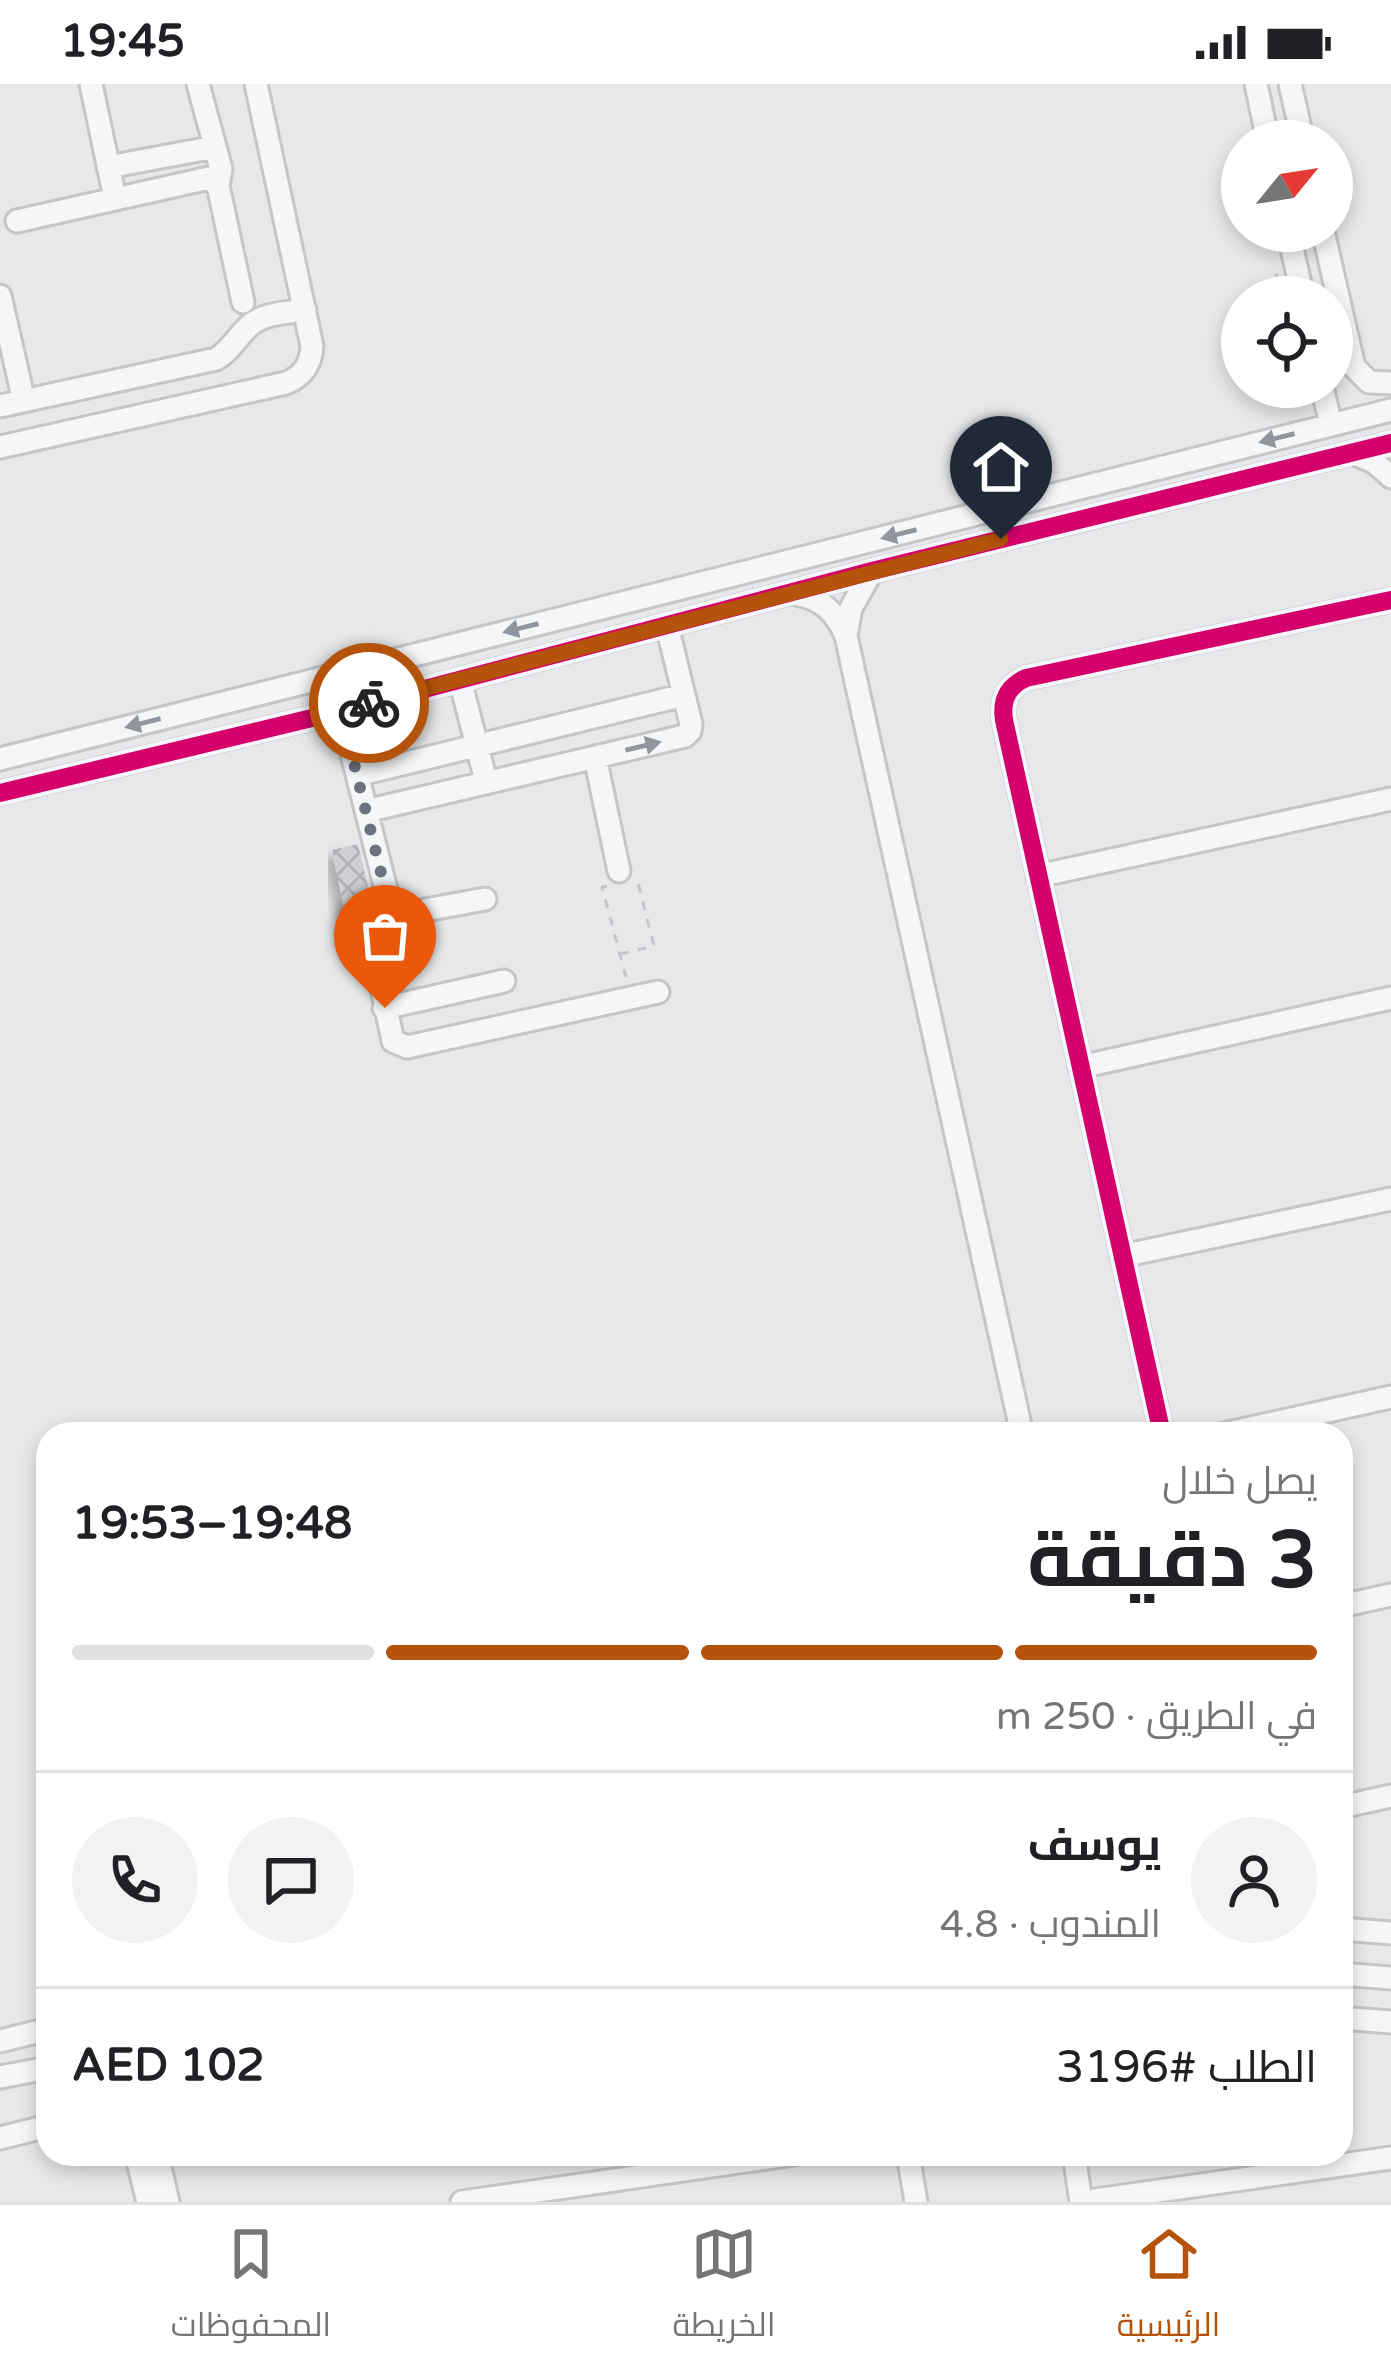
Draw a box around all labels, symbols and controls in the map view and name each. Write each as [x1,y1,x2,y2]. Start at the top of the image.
text: 19:45 [60,15,185,69]
north arrow [1221,120,1353,252]
map controls [1221,120,1353,408]
button: locate [1221,276,1353,408]
pin [950,416,1052,539]
one-way arrow [1259,429,1296,448]
icon: home [968,434,1034,500]
one-way arrow [881,525,918,544]
one-way arrow [502,619,539,638]
courier [309,643,429,763]
icon: bike [336,670,402,736]
one-way arrow [124,714,161,733]
one-way arrow [625,735,663,754]
pin [334,885,436,1008]
icon: bag [352,903,418,969]
text: يصل خلال [1162,1458,1317,1505]
text: 19:48–19:53 [72,1497,352,1551]
text: 3 دقيقة [1027,1514,1317,1608]
text: في الطريق · 250 m [996,1693,1317,1740]
button: phone [72,1817,198,1943]
button: chat [228,1817,354,1943]
button: person [1191,1817,1317,1943]
text: يوسف [1027,1819,1161,1873]
text: المندوب · 4.8 [940,1901,1161,1948]
text: AED 102 [72,2039,265,2093]
text: الطلب #3196 [1056,2041,1317,2095]
tab: المحفوظات [171,2221,331,2355]
tab: الخريطة [673,2221,776,2355]
tab: الرئيسية [1117,2221,1220,2355]

